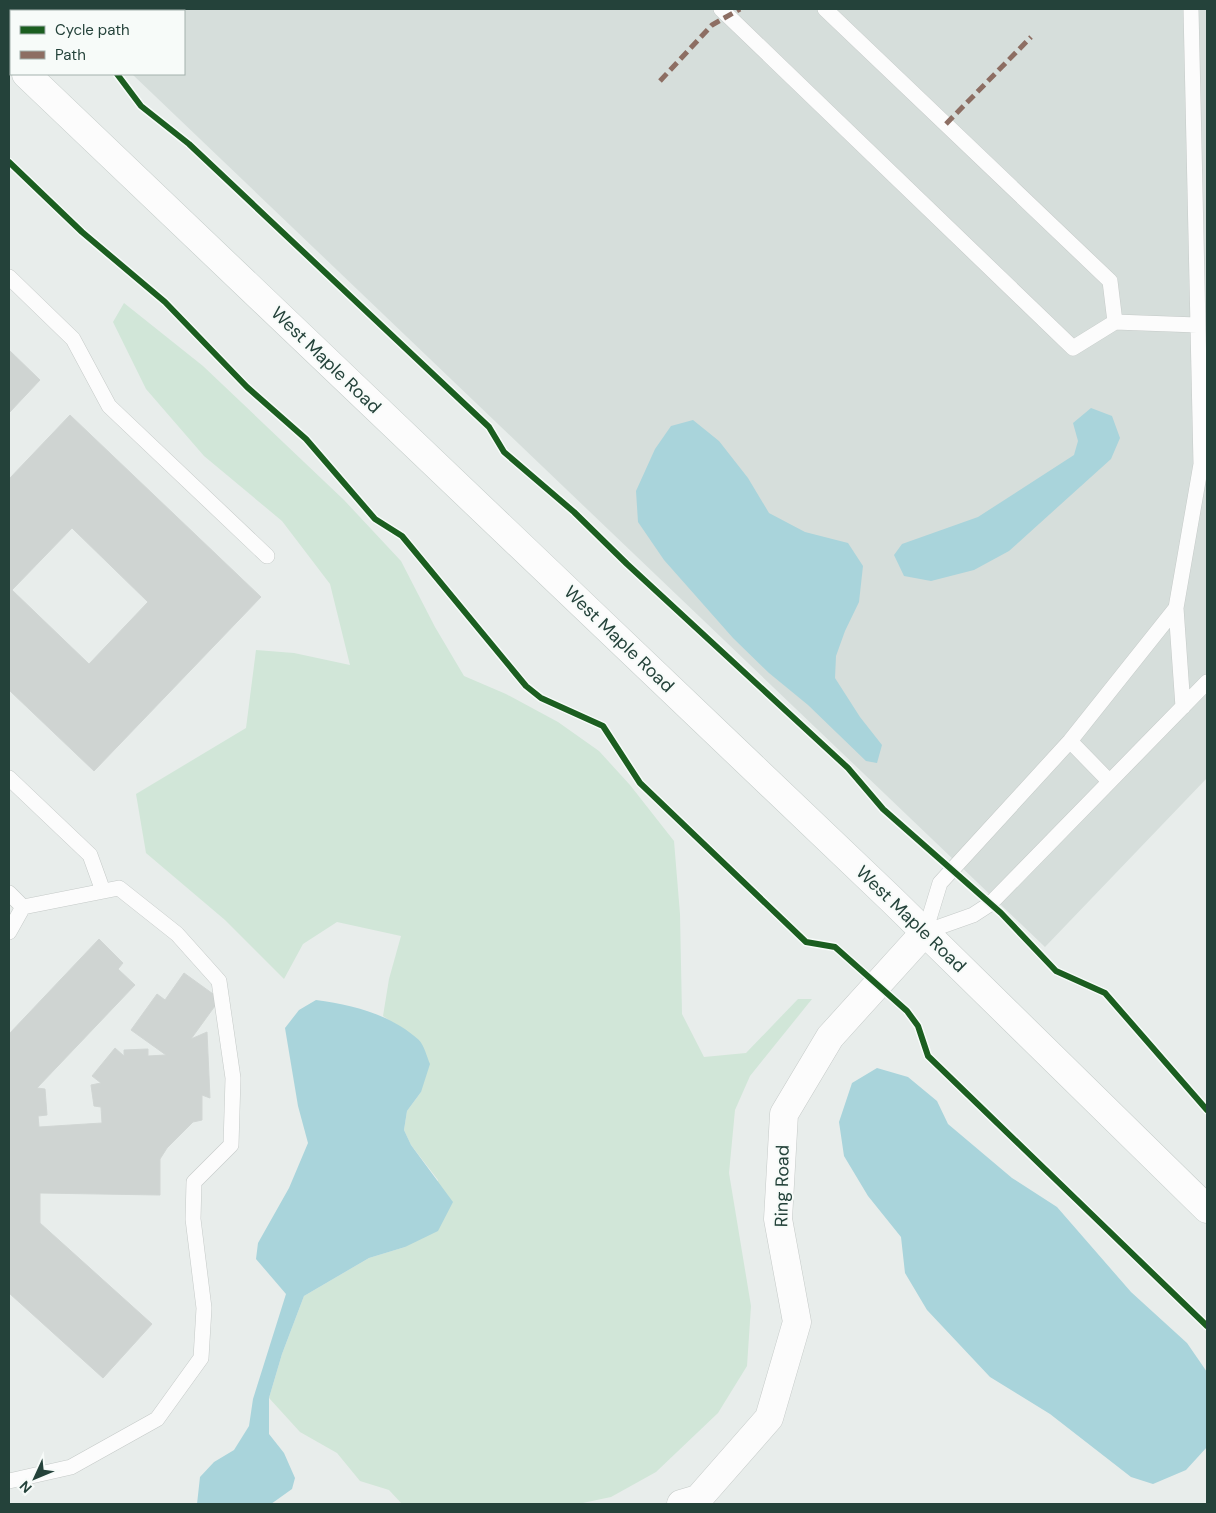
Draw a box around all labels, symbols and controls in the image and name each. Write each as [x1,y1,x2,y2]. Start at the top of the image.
legend [10,10,185,75]
text: Cycle path [55,20,130,40]
text: Path [55,45,86,65]
street label: West Maple Road [266,301,386,419]
street label: West Maple Road [559,580,679,698]
street label: West Maple Road [851,860,971,978]
street label: Ring Road [769,1145,795,1227]
north arrow [10,1453,60,1503]
text: N [16,1477,36,1497]

